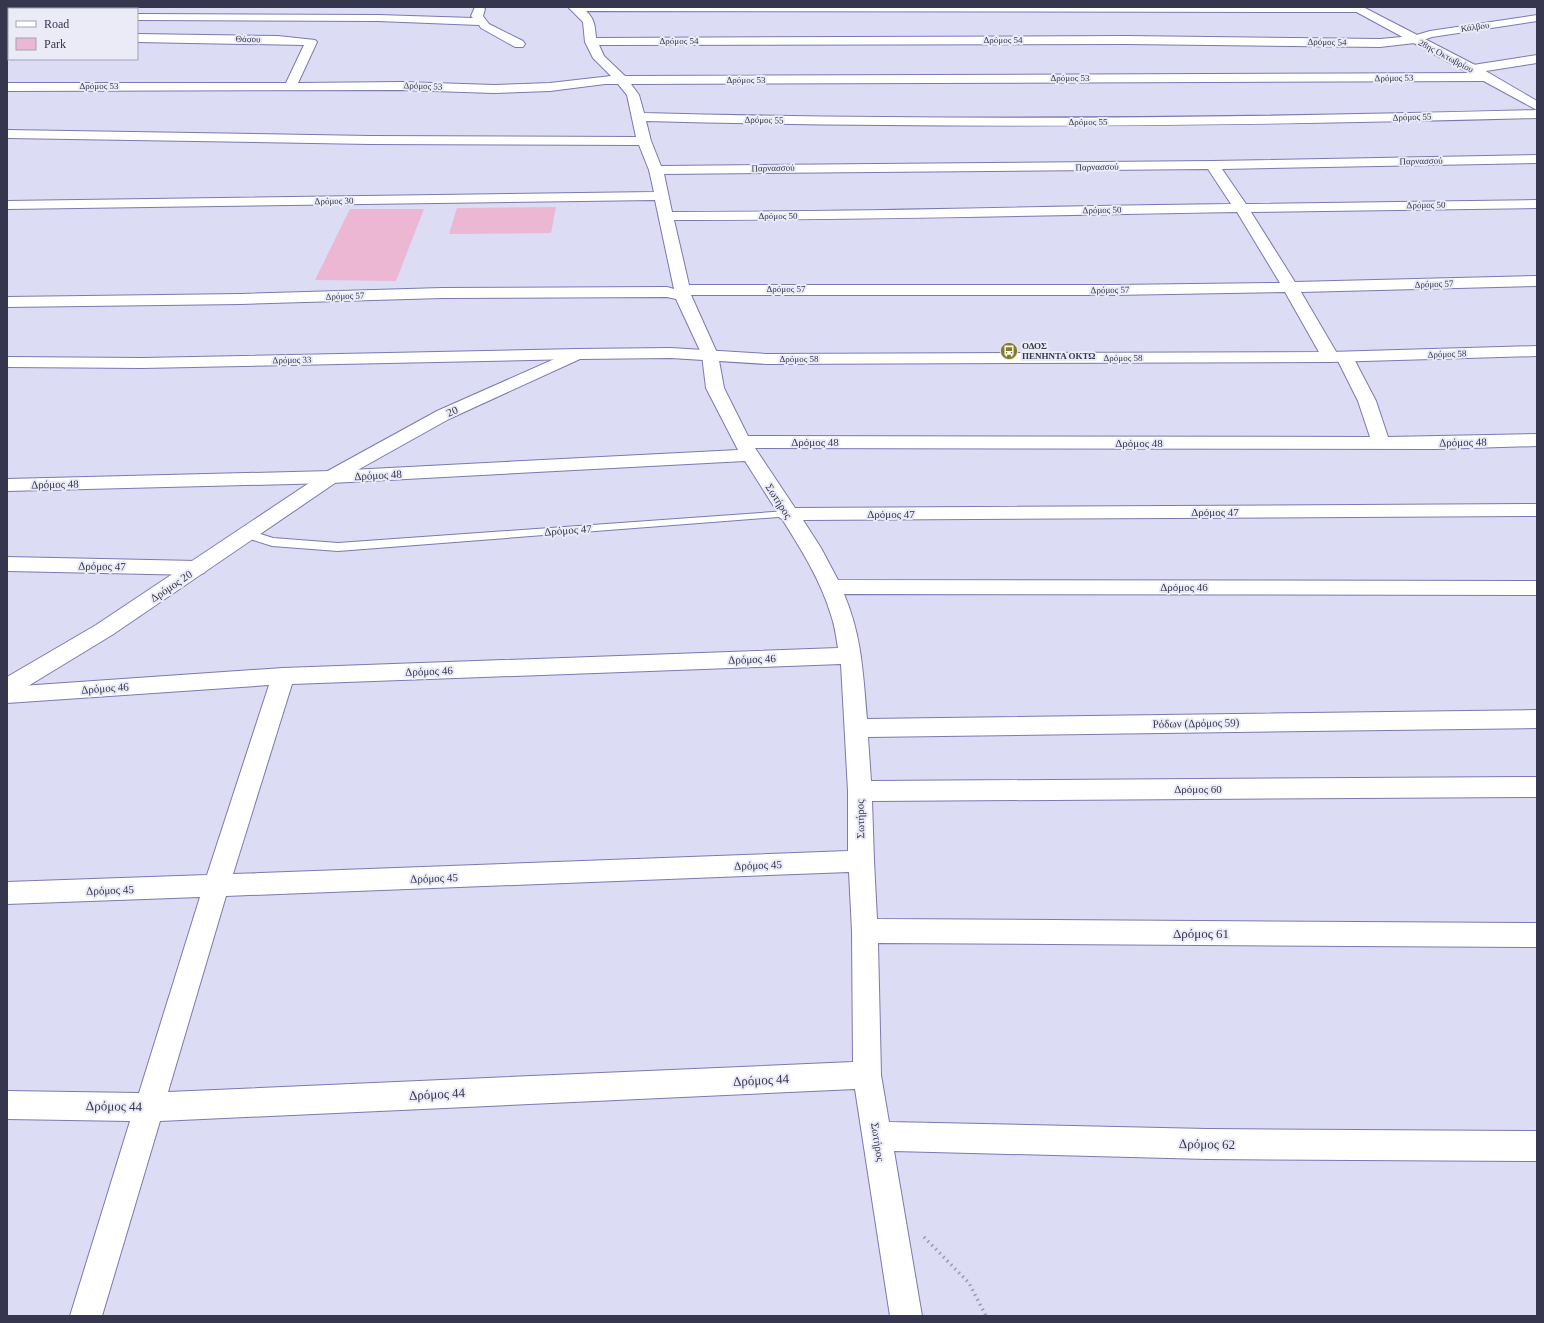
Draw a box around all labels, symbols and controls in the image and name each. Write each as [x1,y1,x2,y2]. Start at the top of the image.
legend [8,8,138,60]
text: Road [44,17,69,31]
street label: Κάλβου [1460,20,1490,34]
street label: Θάσου [235,34,261,44]
street label: Δρόμος 54 [984,35,1023,45]
street label: Δρόμος 54 [660,36,699,46]
text: Park [44,37,66,51]
street label: Δρόμος 54 [1307,37,1347,47]
street label: 28ης Οκτωβρίου [1417,37,1476,75]
street label: Δρόμος 53 [1051,73,1090,83]
street label: Δρόμος 53 [1374,73,1414,83]
street label: Δρόμος 53 [727,75,766,85]
street label: Δρόμος 53 [403,80,443,92]
street label: Δρόμος 53 [80,81,119,91]
street label: Δρόμος 55 [1392,111,1432,123]
street label: Δρόμος 55 [744,115,784,125]
street label: Δρόμος 55 [1069,117,1108,127]
street label: Παρνασσού [1399,156,1443,166]
street label: Παρνασσού [1075,162,1119,172]
street label: Παρνασσού [751,163,795,173]
street label: Δρόμος 30 [314,196,354,206]
street label: Δρόμος 50 [1406,200,1446,210]
street label: Δρόμος 50 [1082,205,1122,215]
street label: Δρόμος 50 [759,211,798,221]
street label: Δρόμος 57 [1414,278,1454,290]
street label: Δρόμος 57 [767,284,806,294]
street label: Δρόμος 57 [1090,285,1130,295]
street label: Δρόμος 57 [325,290,365,302]
bus stop icon: ΟΔΟΣ ΠΕΝΗΝΤΑ ΟΚΤΩ [999,341,1019,361]
place label: ΟΔΟΣ ΠΕΝΗΝΤΑ ΟΚΤΩ [1022,341,1095,361]
street label: Δρόμος 58 [1427,348,1467,360]
street label: Δρόμος 58 [1104,353,1143,363]
street label: Δρόμος 58 [780,354,819,364]
street label: Δρόμος 33 [272,355,312,365]
street label: 20 [445,403,460,419]
street label: Δρόμος 48 [791,436,839,448]
street label: Δρόμος 48 [1439,436,1487,448]
street label: Δρόμος 48 [1115,437,1163,449]
street label: Δρόμος 48 [354,468,403,482]
street label: Δρόμος 48 [31,478,79,490]
street label: Σωτήρος [763,481,795,521]
street label: Δρόμος 47 [1191,506,1239,518]
street label: Δρόμος 47 [867,508,915,520]
street label: Δρόμος 47 [544,522,593,538]
street label: Δρόμος 47 [78,560,126,572]
street label: Δρόμος 20 [148,567,194,604]
street label: Δρόμος 46 [1160,581,1208,593]
street label: Δρόμος 46 [728,652,776,666]
street label: Δρόμος 46 [405,664,453,678]
street label: Δρόμος 46 [81,680,130,696]
street label: Ρόδων (Δρόμος 59) [1153,716,1240,731]
street label: Δρόμος 60 [1174,783,1222,795]
street label: Σωτήρος [854,799,866,839]
street label: Δρόμος 45 [734,858,782,872]
street label: Δρόμος 45 [410,871,458,885]
street label: Δρόμος 45 [86,883,134,897]
street label: Δρόμος 61 [1173,926,1229,941]
street label: Δρόμος 44 [733,1071,790,1089]
street label: Δρόμος 44 [409,1085,466,1103]
street label: Δρόμος 44 [86,1098,143,1114]
street label: Σωτήρος [869,1122,887,1163]
street label: Δρόμος 62 [1179,1136,1235,1152]

